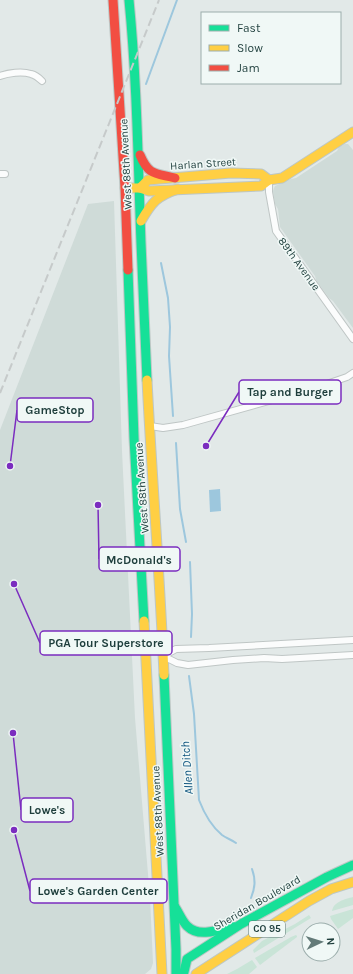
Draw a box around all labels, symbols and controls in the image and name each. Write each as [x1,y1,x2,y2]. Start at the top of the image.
legend [201,12,341,84]
text: Fast [237,21,261,35]
text: Slow [237,41,263,55]
text: Jam [237,61,260,75]
street label: West 88th Avenue [117,118,135,210]
street label: Harlan Street [170,155,236,173]
street label: 89th Avenue [275,235,323,293]
callout: Tap and Burger [239,380,341,404]
text: Tap and Burger [247,385,333,399]
callout: GameStop [17,398,93,422]
text: GameStop [25,403,85,417]
street label: West 88th Avenue [132,442,152,534]
callout: McDonald's [99,547,180,571]
text: McDonald's [106,553,172,567]
callout: PGA Tour Superstore [40,631,172,655]
text: PGA Tour Superstore [48,636,164,650]
water label: Allen Ditch [178,741,196,795]
street label: West 88th Avenue [149,765,167,857]
callout: Lowe's [21,798,73,822]
text: Lowe's [29,803,65,817]
street label: Sheridan Boulevard [211,873,303,933]
callout: Lowe's Garden Center [30,879,167,903]
text: Lowe's Garden Center [37,884,159,898]
road number: CO 95 [249,921,285,937]
north arrow [301,922,341,962]
text: N [324,937,337,946]

